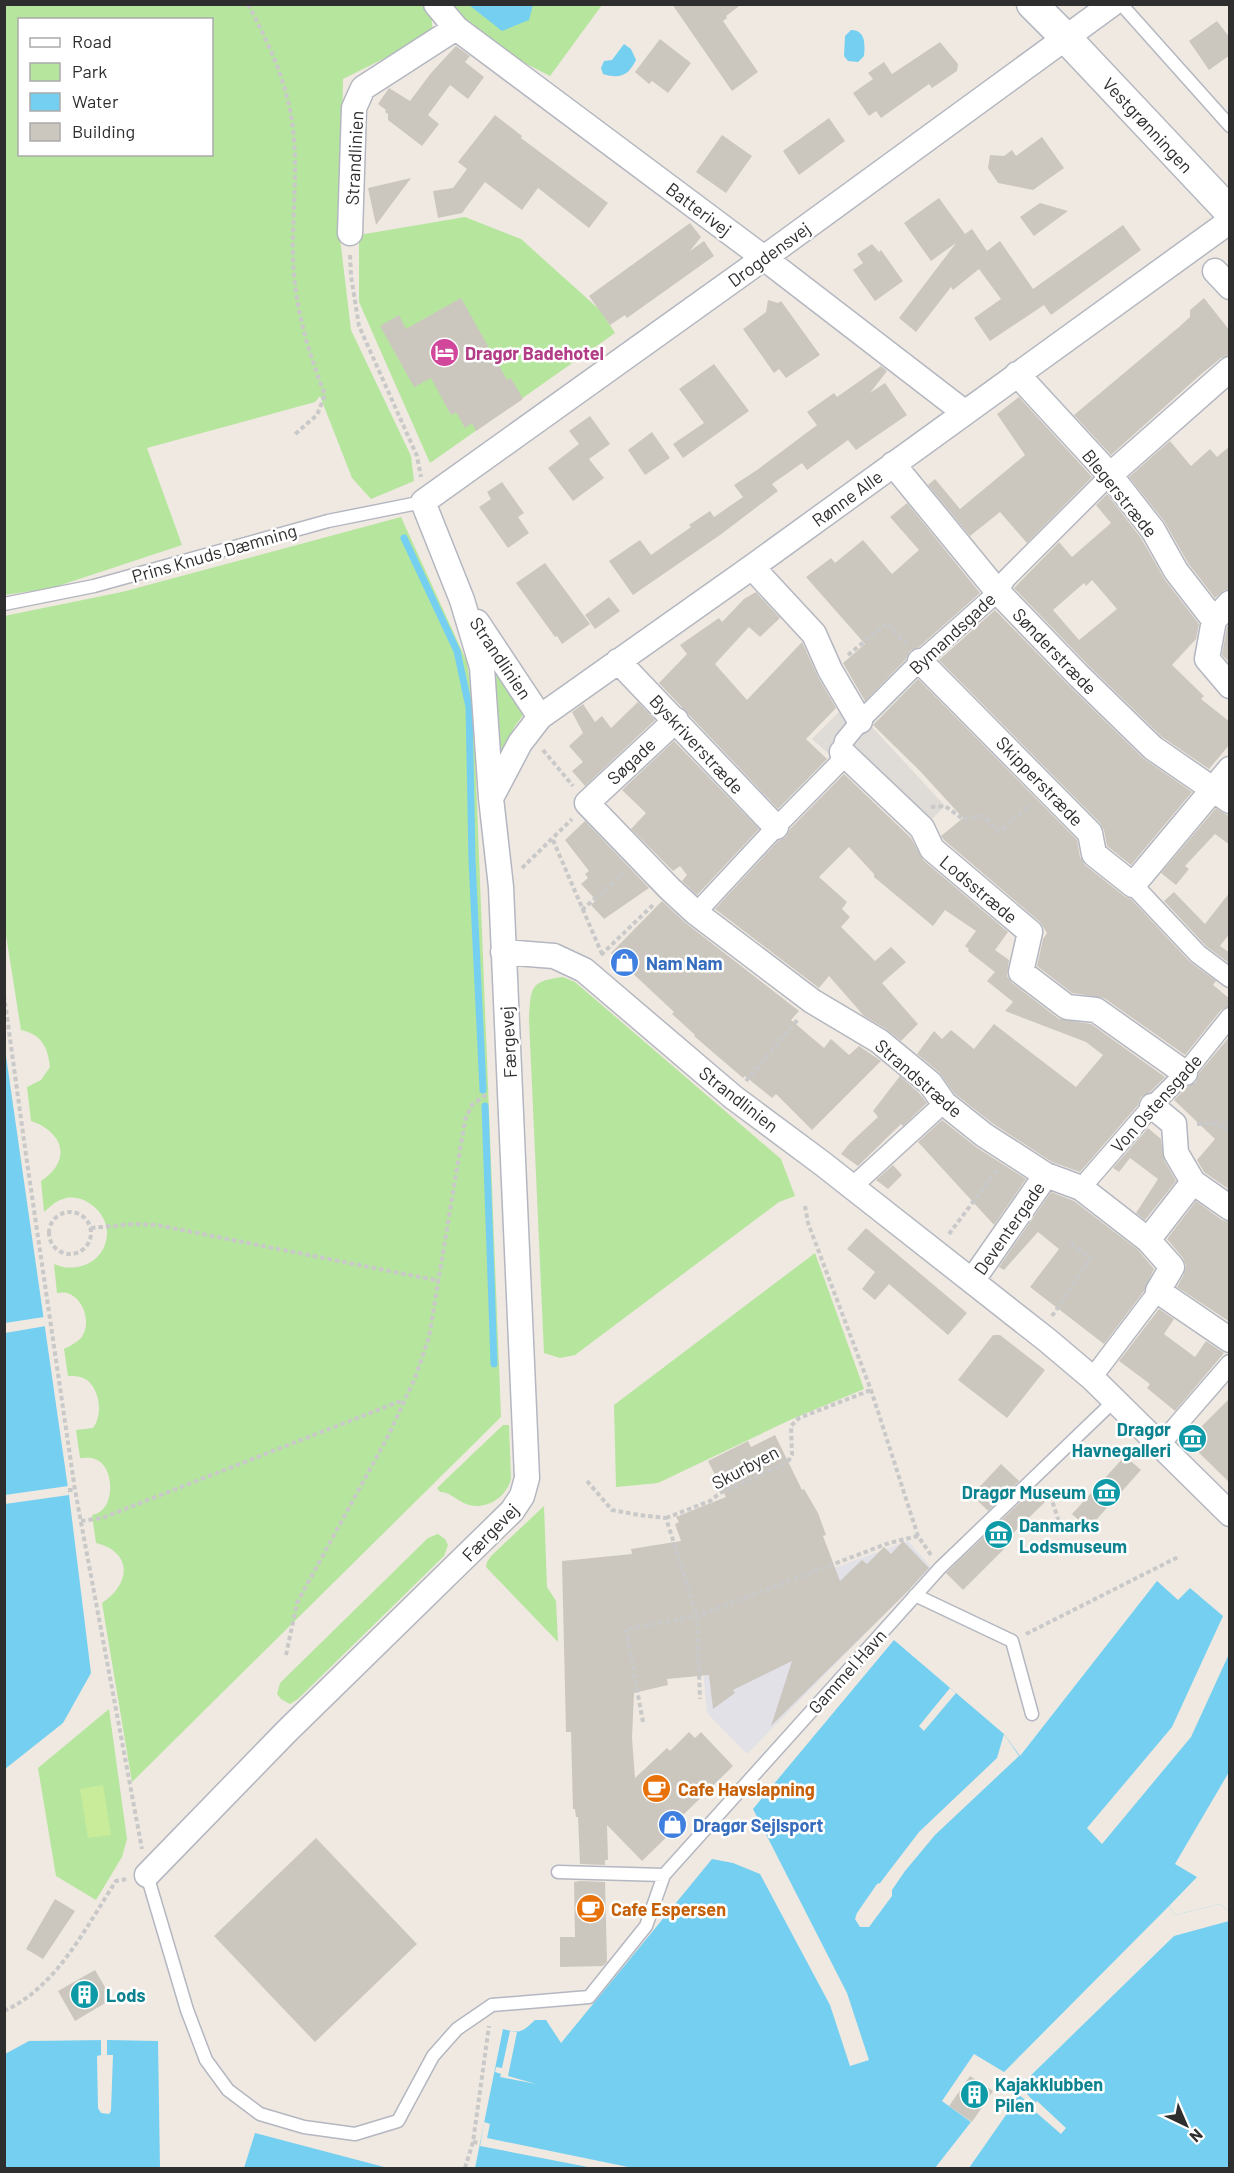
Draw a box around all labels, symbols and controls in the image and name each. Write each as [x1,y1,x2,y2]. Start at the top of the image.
legend [18,18,213,156]
text: Road [72,30,112,52]
text: Park [72,60,107,82]
street label: Vestgrønningen [1098,73,1198,177]
text: Water [72,90,119,112]
street label: Strandlinien [341,110,367,206]
text: Building [72,120,135,142]
street label: Batterivej [662,177,736,241]
street label: Drogdensvej [723,217,815,291]
hotel icon: Dragør Badehotel [428,337,460,369]
place label: Dragør Badehotel [465,342,604,364]
street label: Blegerstræde [1078,445,1162,541]
street label: Rønne Alle [807,465,887,531]
street label: Prins Knuds Dæmning [129,519,299,587]
street label: Bymandsgade [904,587,1000,679]
street label: Sønderstræde [1008,603,1102,699]
street label: Strandlinien [465,613,537,703]
street label: Byskriverstræde [645,690,749,798]
street label: Skipperstræde [992,732,1088,830]
street label: Søgade [602,733,660,789]
street label: Lodsstræde [936,850,1022,928]
shop icon: Nam Nam [609,947,641,979]
place label: Nam Nam [646,952,723,974]
street label: Færgevej [495,1005,521,1079]
street label: Strandstræde [871,1034,967,1122]
street label: Von Ostensgade [1106,1049,1206,1157]
street label: Strandlinien [695,1061,783,1137]
street label: Deventergade [969,1177,1049,1279]
place label: Dragør Havnegalleri [1072,1418,1171,1461]
museum icon: Dragør Havnegalleri [1176,1423,1208,1455]
street label: Skurbyen [708,1440,782,1494]
museum icon: Dragør Museum [1091,1476,1123,1508]
place label: Dragør Museum [962,1481,1086,1503]
street label: Færgevej [457,1498,523,1566]
place label: Danmarks Lodsmuseum [1019,1514,1127,1557]
museum icon: Danmarks Lodsmuseum [982,1519,1014,1551]
street label: Gammel Havn [803,1624,891,1718]
cafe icon: Cafe Havslapning [641,1773,673,1805]
place label: Cafe Havslapning [678,1778,815,1800]
shop icon: Dragør Sejlsport [656,1809,688,1841]
place label: Dragør Sejlsport [693,1814,824,1836]
cafe icon: Cafe Espersen [574,1893,606,1925]
place label: Cafe Espersen [611,1898,726,1920]
building icon: Lods [69,1979,101,2011]
place label: Lods [106,1984,146,2006]
place label: Kajakklubben Pilen [995,2073,1103,2116]
building icon: Kajakklubben Pilen [958,2078,990,2110]
north arrow [1156,2095,1216,2155]
text: N [1186,2126,1207,2147]

